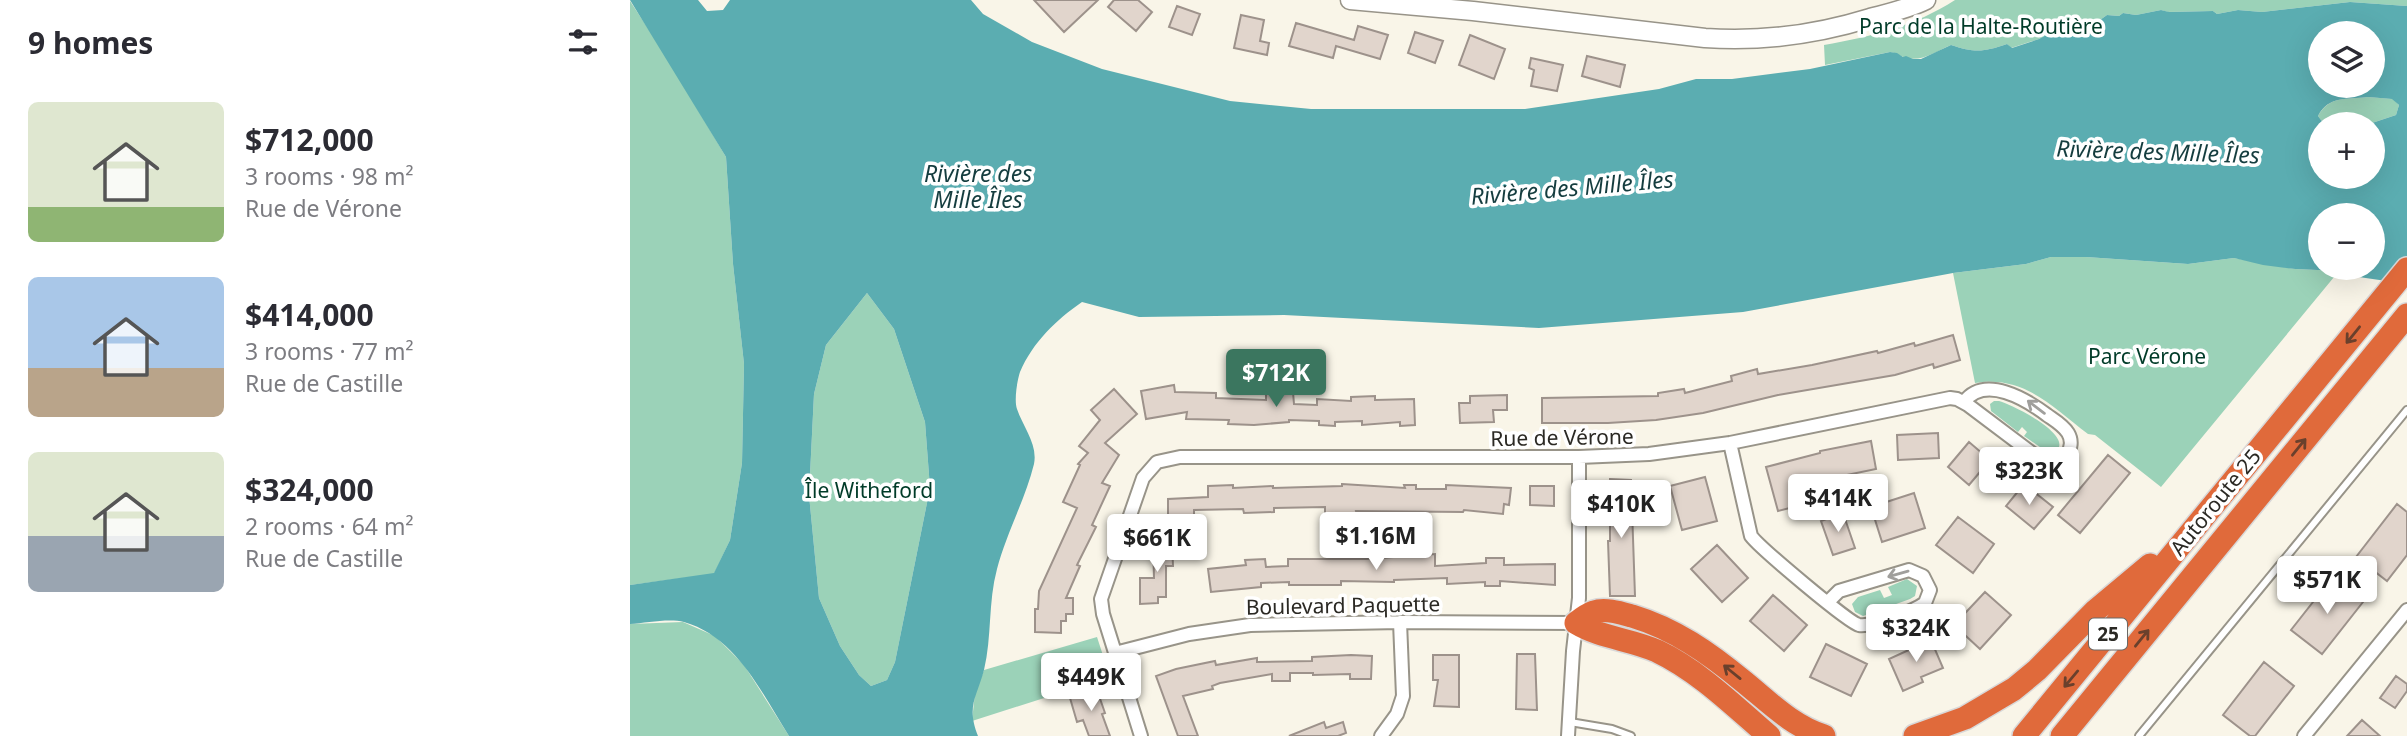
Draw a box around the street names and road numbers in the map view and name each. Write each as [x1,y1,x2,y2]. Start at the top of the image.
street label: Rue de Vérone [1490,422,1634,452]
street label: Autoroute 25 [2163,443,2267,561]
street label: Boulevard Paquette [1246,589,1440,621]
road number: 25 [2089,618,2127,650]

